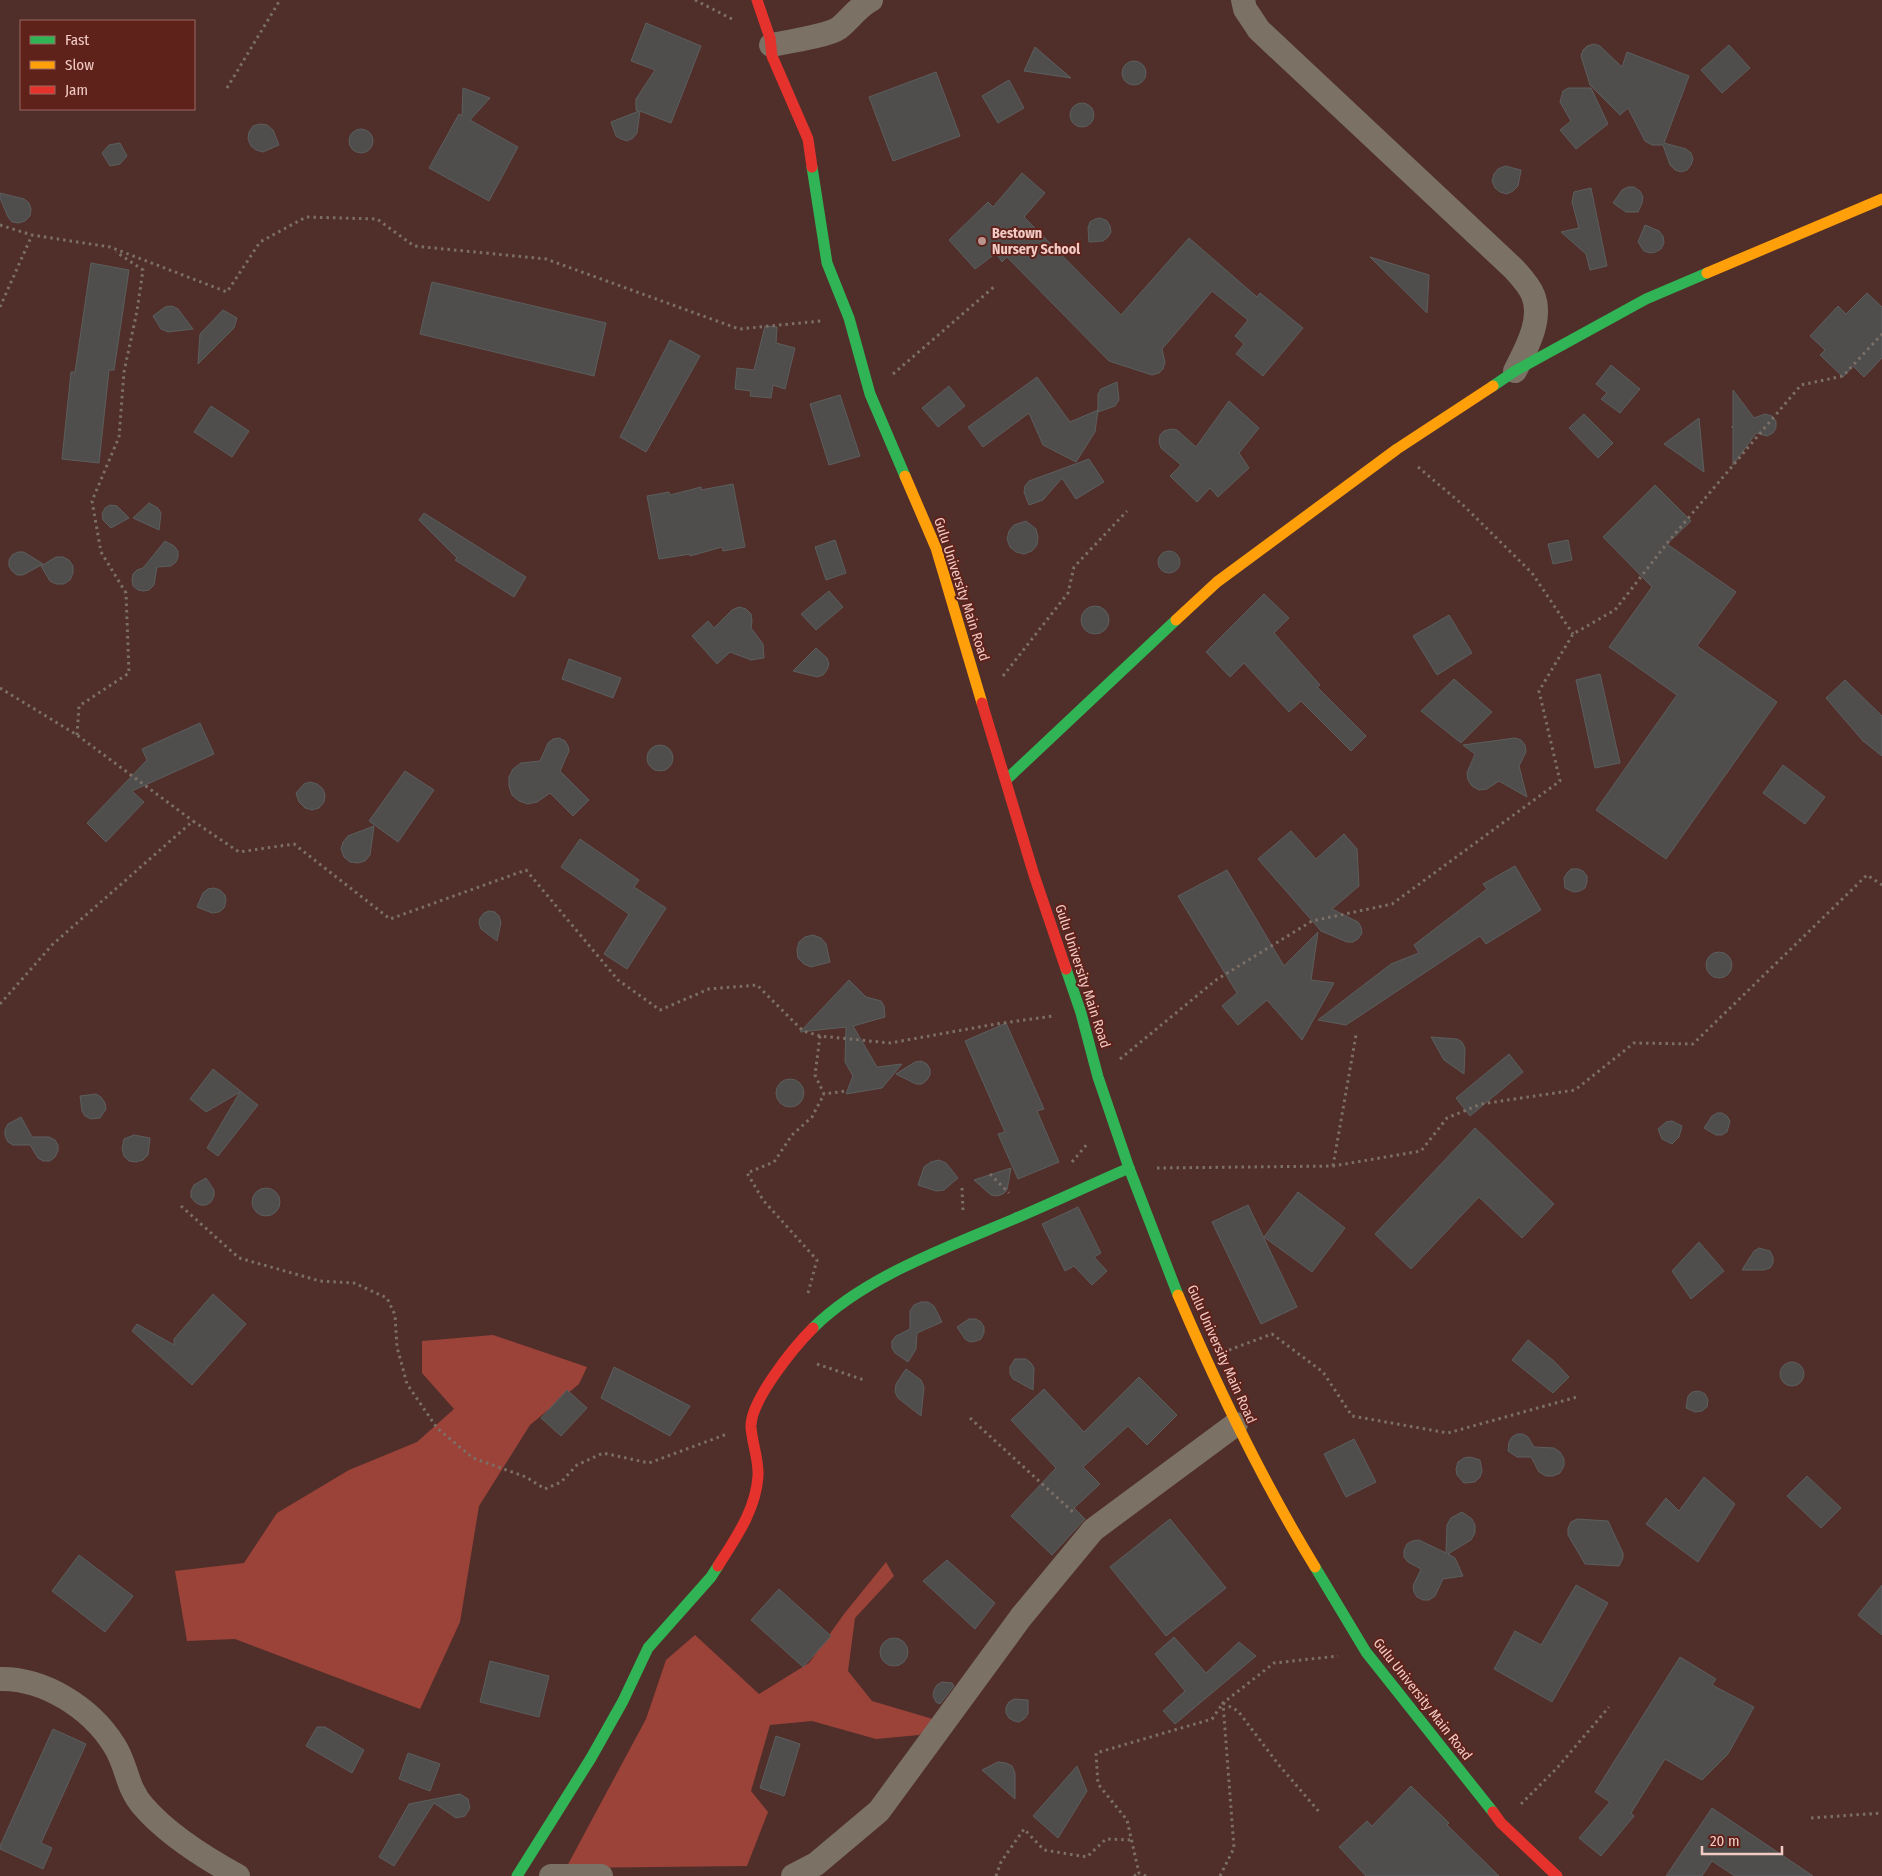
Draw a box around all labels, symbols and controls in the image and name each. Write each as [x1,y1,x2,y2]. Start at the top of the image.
legend [20,20,195,110]
text: Fast [65,31,89,49]
text: Slow [65,56,94,74]
text: Jam [65,81,88,99]
place label: Bestown Nursery School [992,225,1080,258]
marker: Bestown Nursery School [976,235,988,247]
street label: Gulu University Main Road [930,515,993,663]
street label: Gulu University Main Road [1051,902,1114,1050]
street label: Gulu University Main Road [1183,1282,1260,1426]
street label: Gulu University Main Road [1370,1635,1476,1764]
scale bar [1702,1824,1782,1856]
text: 20 m [1710,1832,1740,1850]

